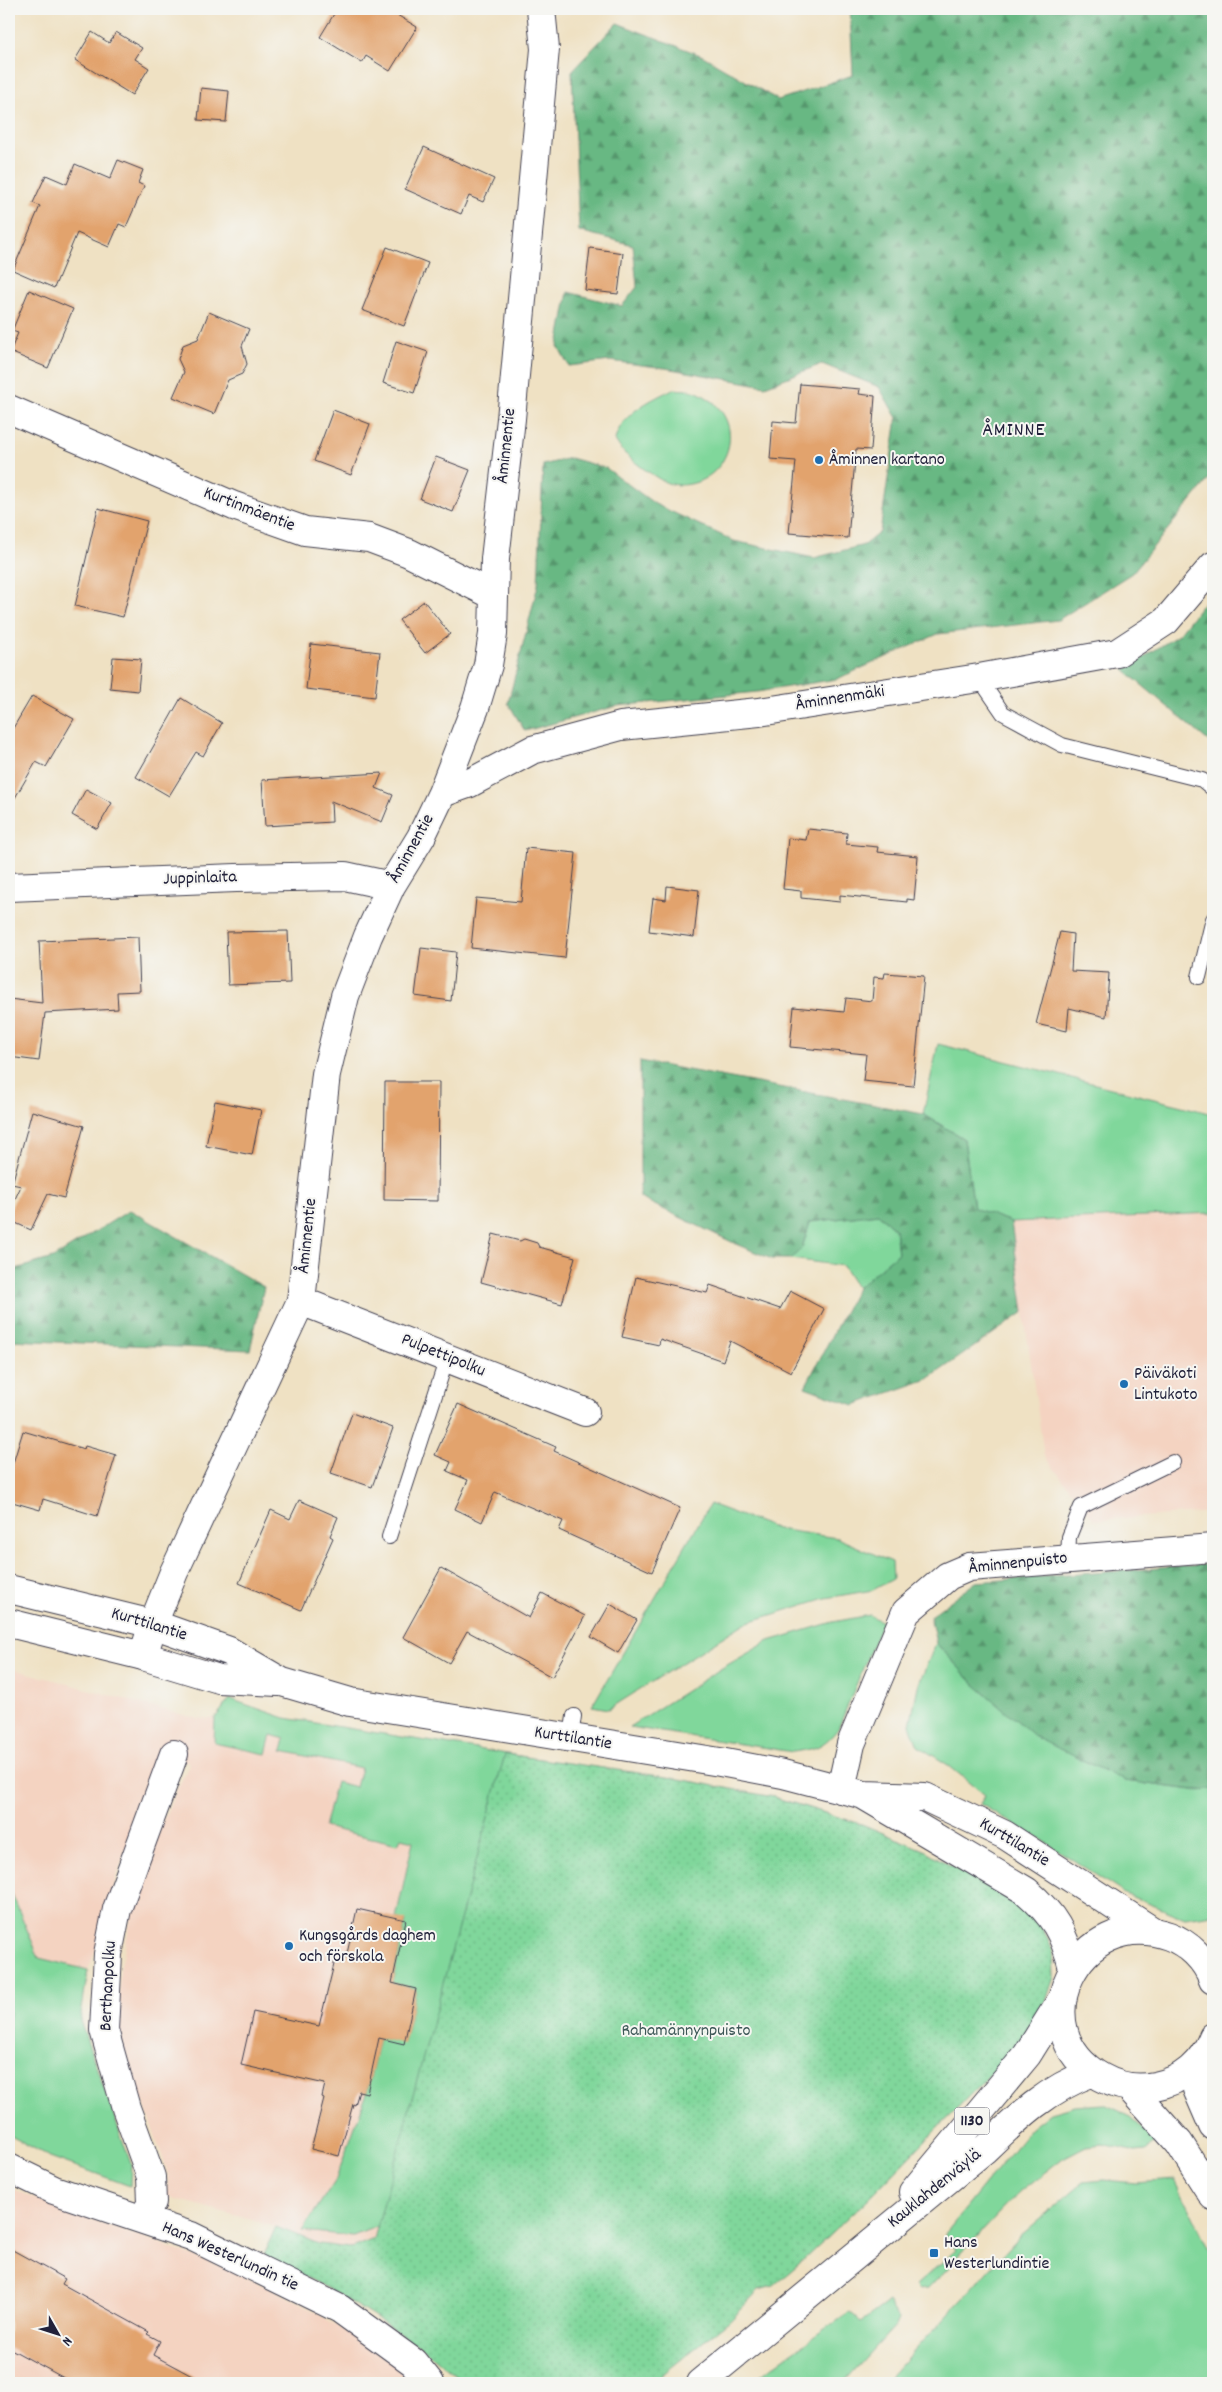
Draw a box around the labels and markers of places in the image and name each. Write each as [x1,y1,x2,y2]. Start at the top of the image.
place label: Åminnen kartano [829,448,945,473]
marker: Åminnen kartano [813,454,825,466]
place label: Päiväkoti Lintukoto [1134,1362,1197,1408]
marker: Päiväkoti Lintukoto [1118,1378,1130,1390]
place label: Kungsgårds daghem och förskola [299,1924,436,1970]
marker: Kungsgårds daghem och förskola [283,1940,295,1952]
place label: Hans Westerlundintie [944,2231,1049,2277]
marker: Hans Westerlundintie [928,2247,940,2259]

